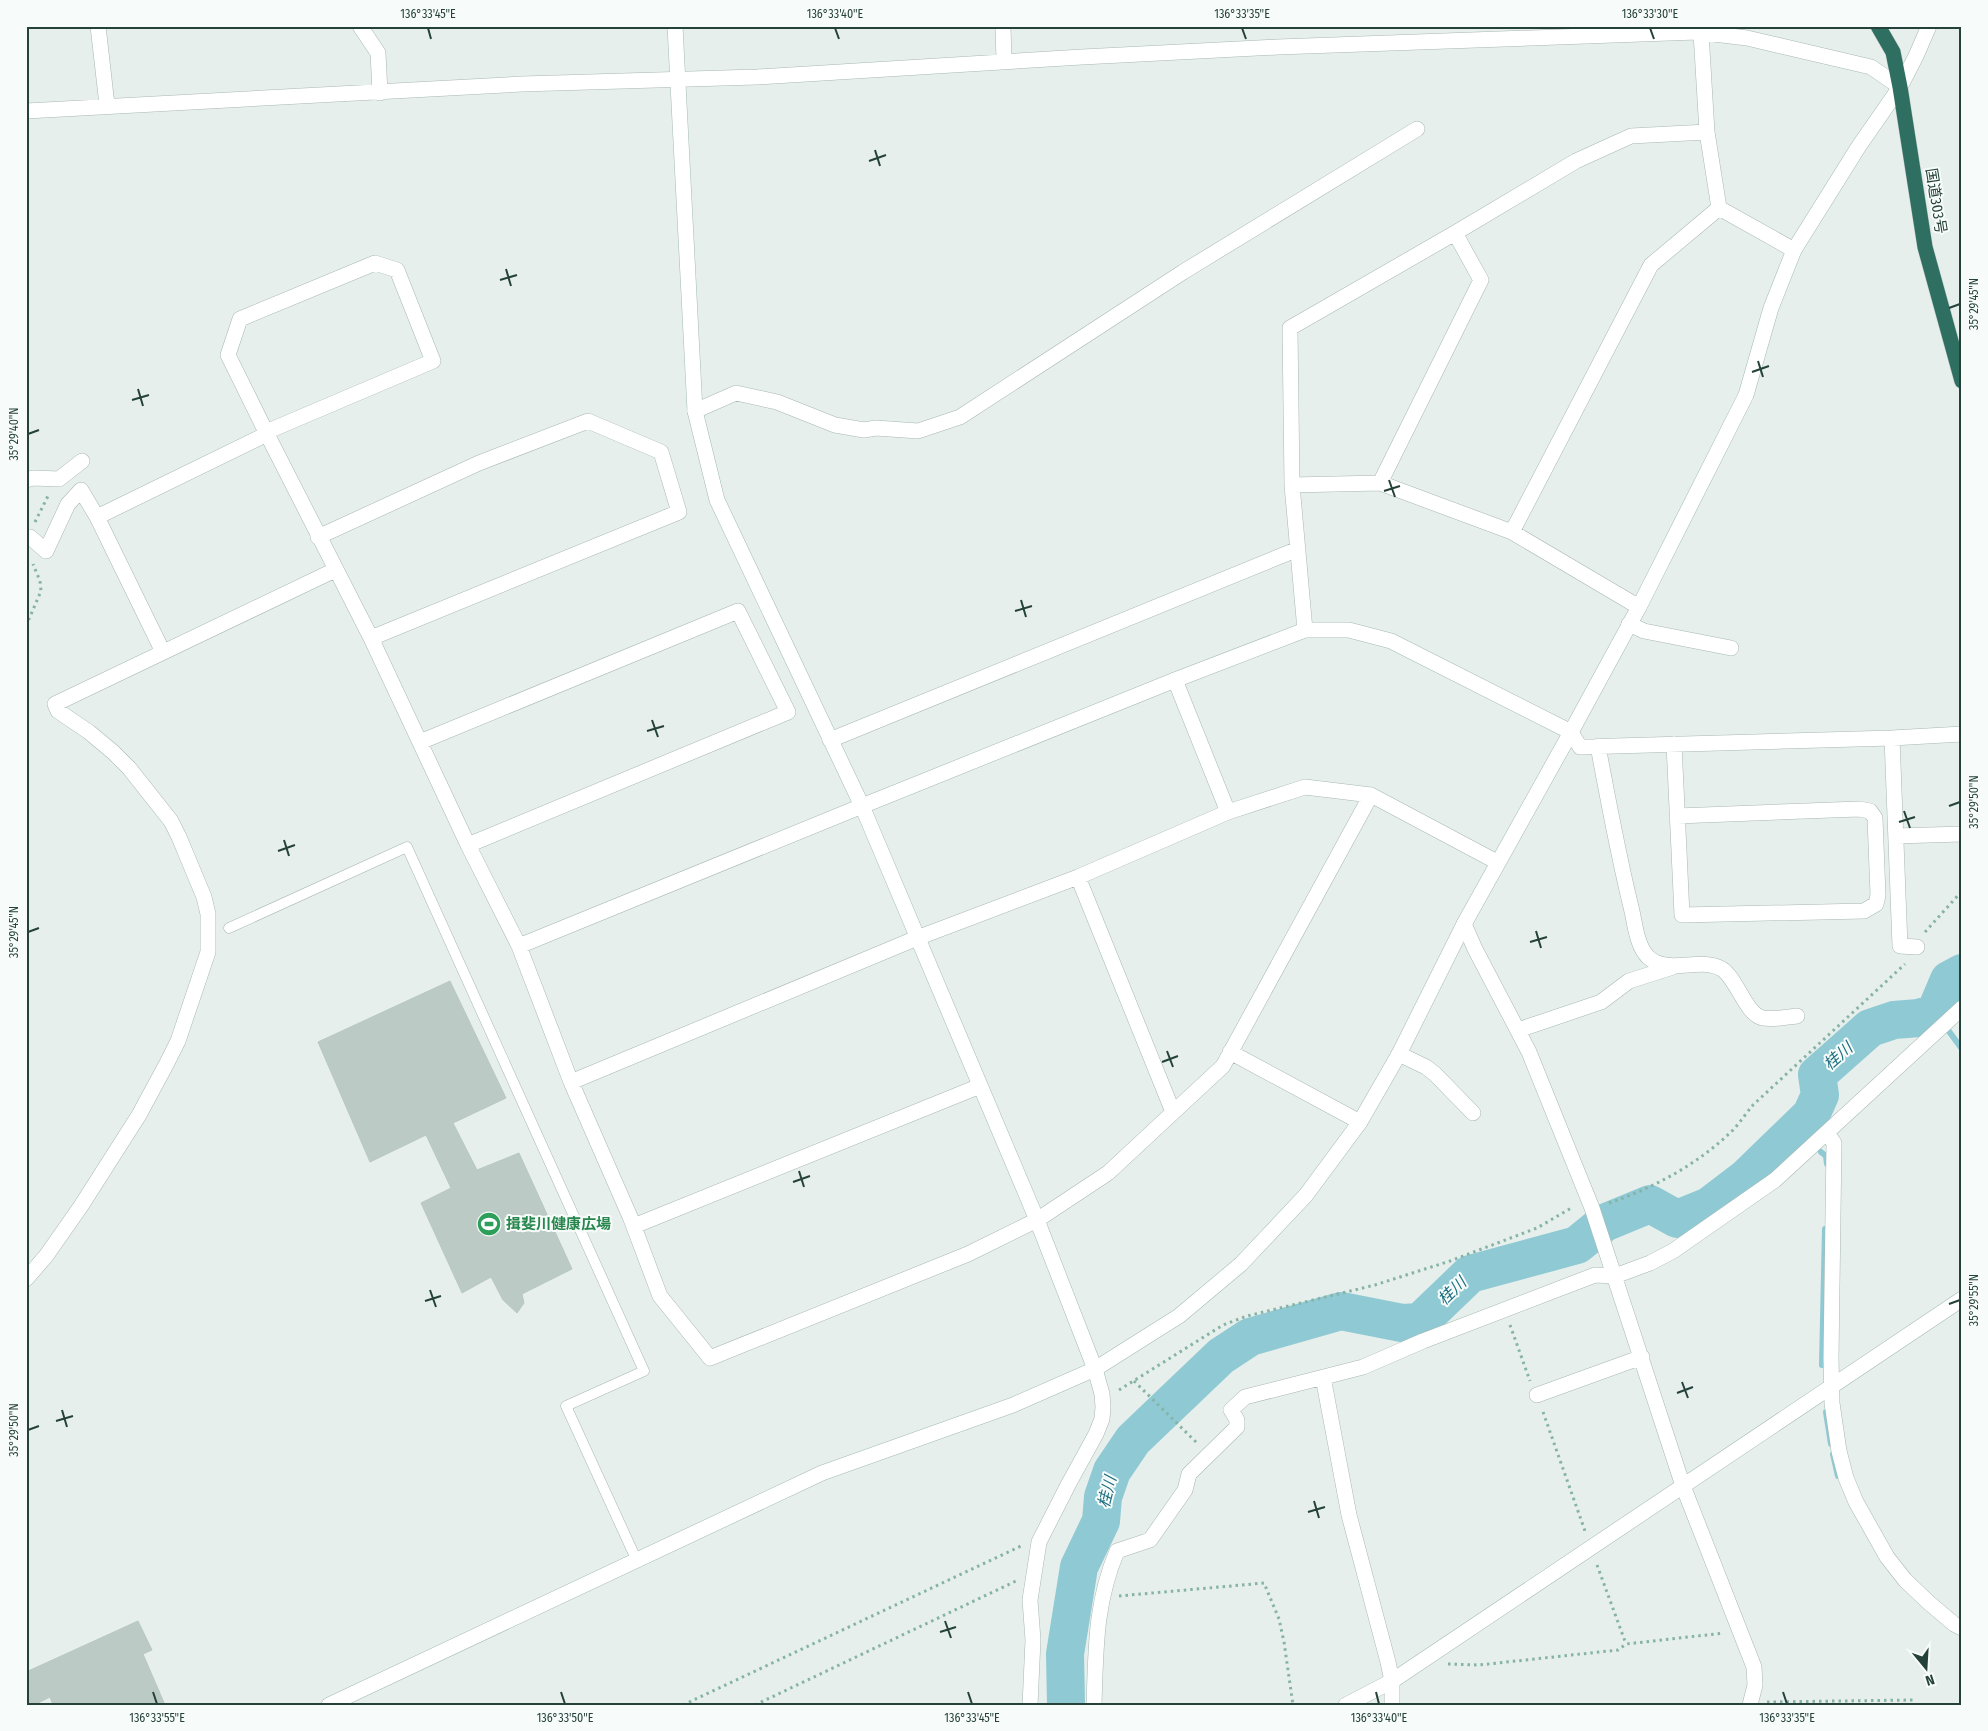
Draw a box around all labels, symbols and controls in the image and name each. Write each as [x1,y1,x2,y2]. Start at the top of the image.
text: 136°33'45"E [400,7,456,21]
text: 136°33'40"E [807,7,864,21]
text: 136°33'35"E [1214,7,1270,21]
text: 136°33'30"E [1622,7,1679,21]
street label: 国道303号 [1922,167,1950,235]
text: 35°29'45"N [1967,278,1981,330]
text: 35°29'40"N [7,407,21,461]
text: 35°29'50"N [1967,775,1981,829]
text: 35°29'45"N [7,906,21,958]
water label: 桂川 [1820,1037,1858,1074]
sports icon: 揖斐川健康広場 [476,1211,502,1237]
place label: 揖斐川健康広場 [506,1215,611,1233]
water label: 桂川 [1434,1272,1472,1309]
text: 35°29'55"N [1967,1274,1981,1326]
text: 35°29'50"N [7,1403,21,1457]
water label: 桂川 [1094,1472,1121,1510]
north arrow [1900,1644,1950,1694]
text: N [1923,1671,1936,1689]
text: 136°33'55"E [129,1711,185,1725]
text: 136°33'50"E [537,1711,594,1725]
text: 136°33'45"E [944,1711,1000,1725]
text: 136°33'40"E [1351,1711,1408,1725]
text: 136°33'35"E [1759,1711,1815,1725]

